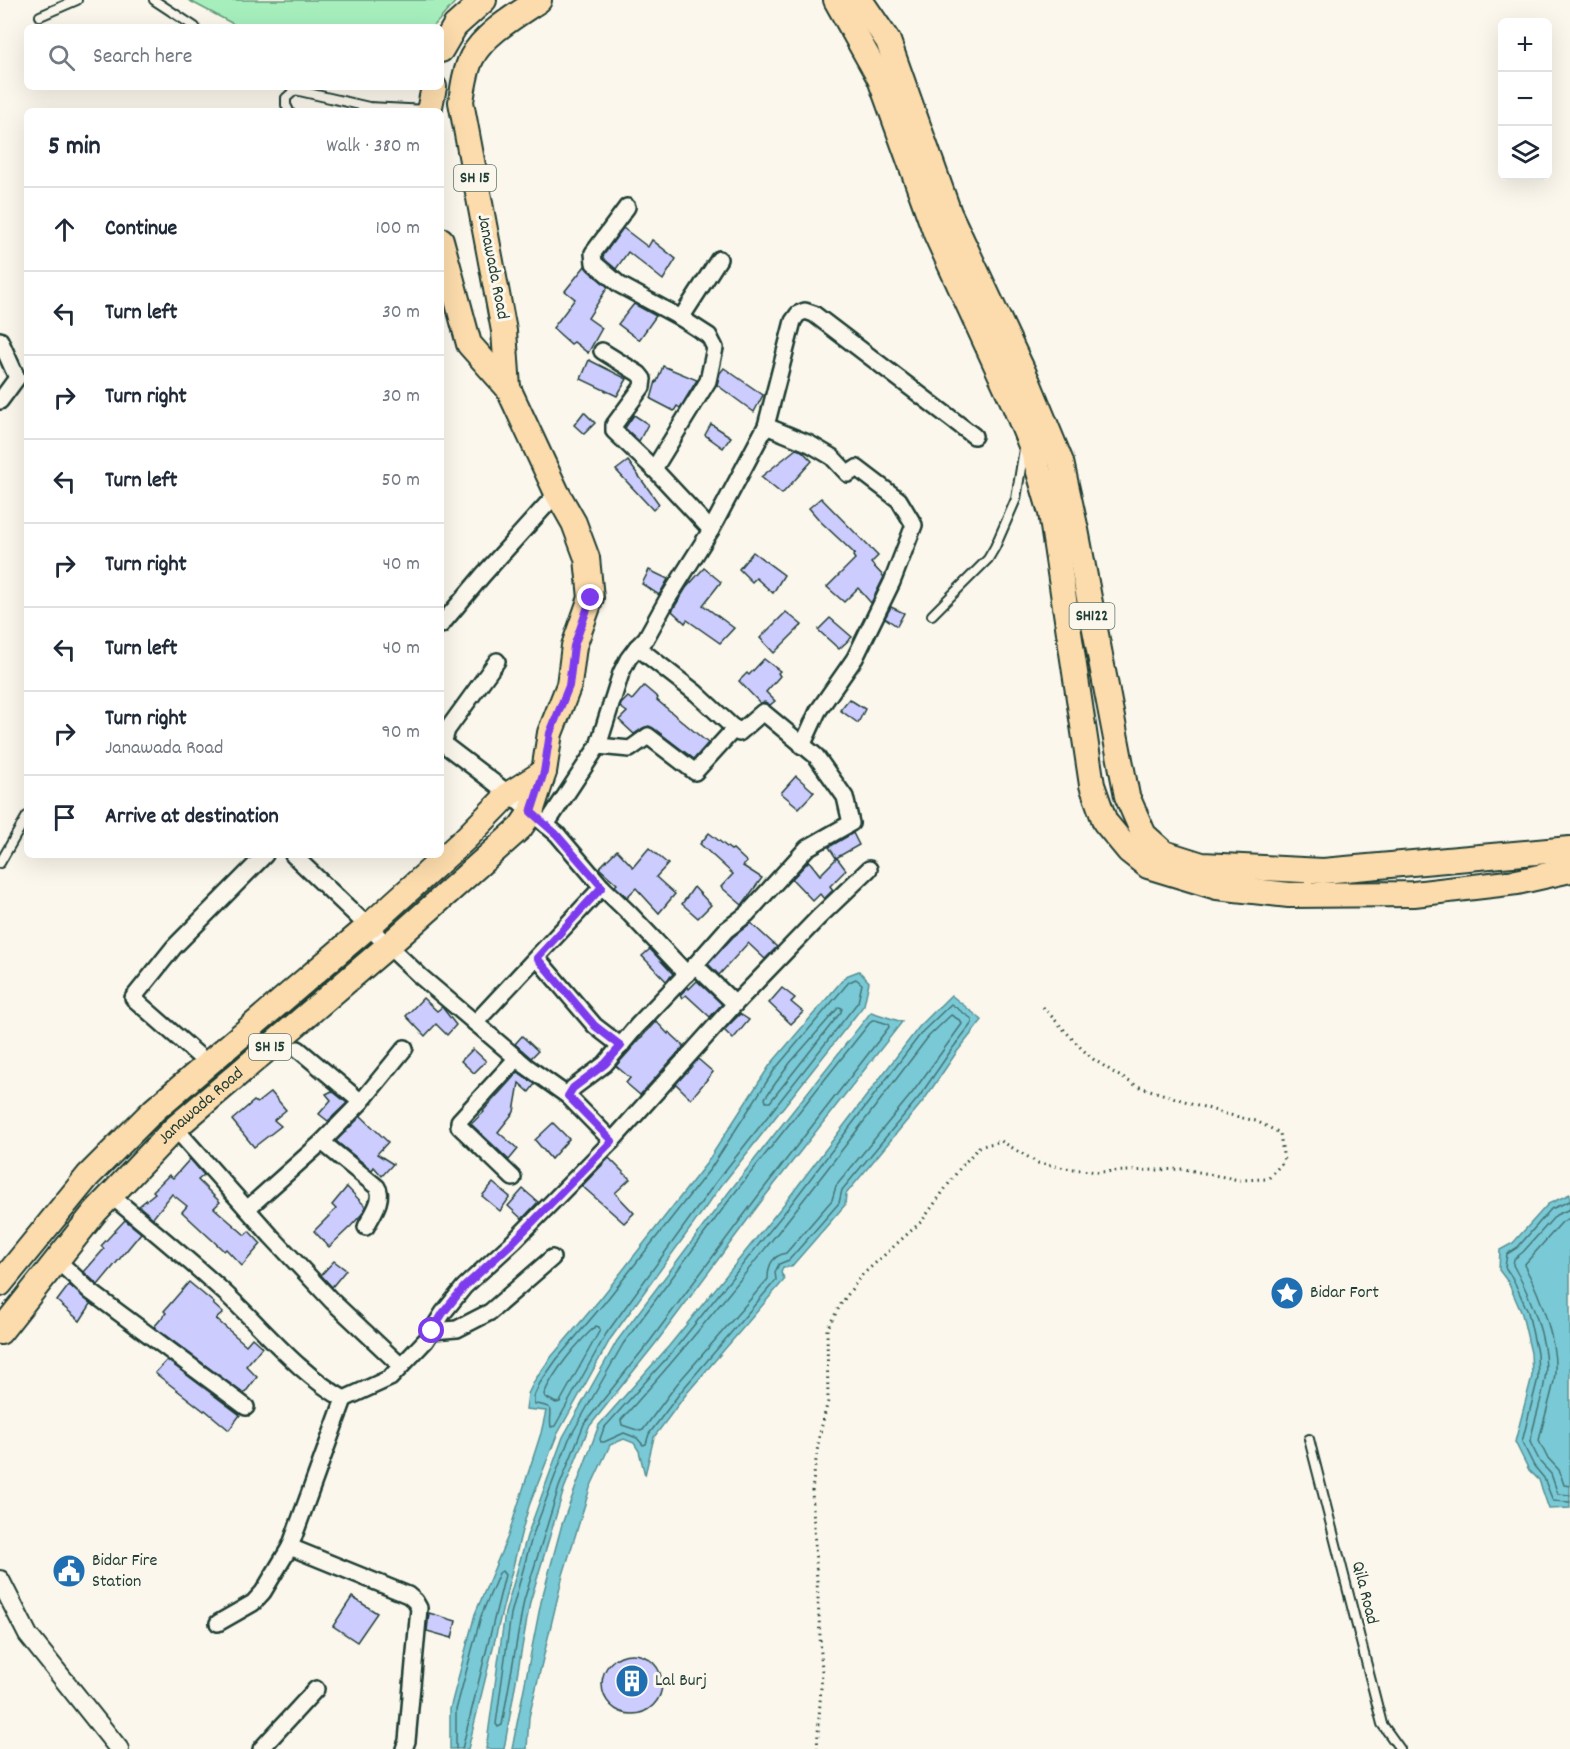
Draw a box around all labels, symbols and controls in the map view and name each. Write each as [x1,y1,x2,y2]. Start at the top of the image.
map controls [1498,18,1552,180]
button: + [1498,18,1552,72]
search box [24,24,444,90]
icon: search [45,41,78,74]
text: Search here [93,42,192,73]
button: − [1498,72,1552,126]
button: layers [1498,126,1552,180]
text: 5 min [48,129,101,166]
text: Walk · 380 m [326,133,420,161]
road number: SH 15 [454,165,496,191]
street label: Janawada Road [470,212,514,322]
icon: ahead [48,213,81,246]
text: Continue [105,214,177,245]
text: 100 m [376,215,420,243]
icon: left [48,297,81,330]
text: Turn left [105,298,177,329]
text: 30 m [382,299,420,327]
icon: right [48,381,81,414]
text: Turn right [105,382,187,413]
text: 30 m [382,383,420,411]
icon: left [48,465,81,498]
text: Turn left [105,466,177,497]
text: 50 m [382,467,420,495]
icon: right [48,549,81,582]
text: Turn right [105,550,187,581]
text: 40 m [382,551,420,579]
route end [577,584,603,610]
road number: SH122 [1070,603,1114,629]
icon: left [48,633,81,666]
text: Turn left [105,634,177,665]
text: 40 m [382,635,420,663]
text: Turn right [105,704,187,735]
icon: right [48,717,81,750]
text: 90 m [382,719,420,747]
text: Janawada Road [105,735,223,763]
icon: arrive [48,801,81,834]
text: Arrive at destination [105,802,279,833]
road number: SH 15 [249,1034,291,1060]
street label: Janawada Road [153,1062,249,1151]
place icon: Bidar Fort [1269,1275,1305,1311]
place label: Bidar Fort [1310,1281,1379,1306]
route start [418,1317,444,1343]
place label: Bidar Fire Station [92,1549,158,1595]
public building icon: Bidar Fire Station [51,1553,87,1589]
street label: Qila Road [1344,1559,1384,1627]
building icon: Lal Burj [614,1663,650,1699]
place label: Lal Burj [655,1669,707,1694]

